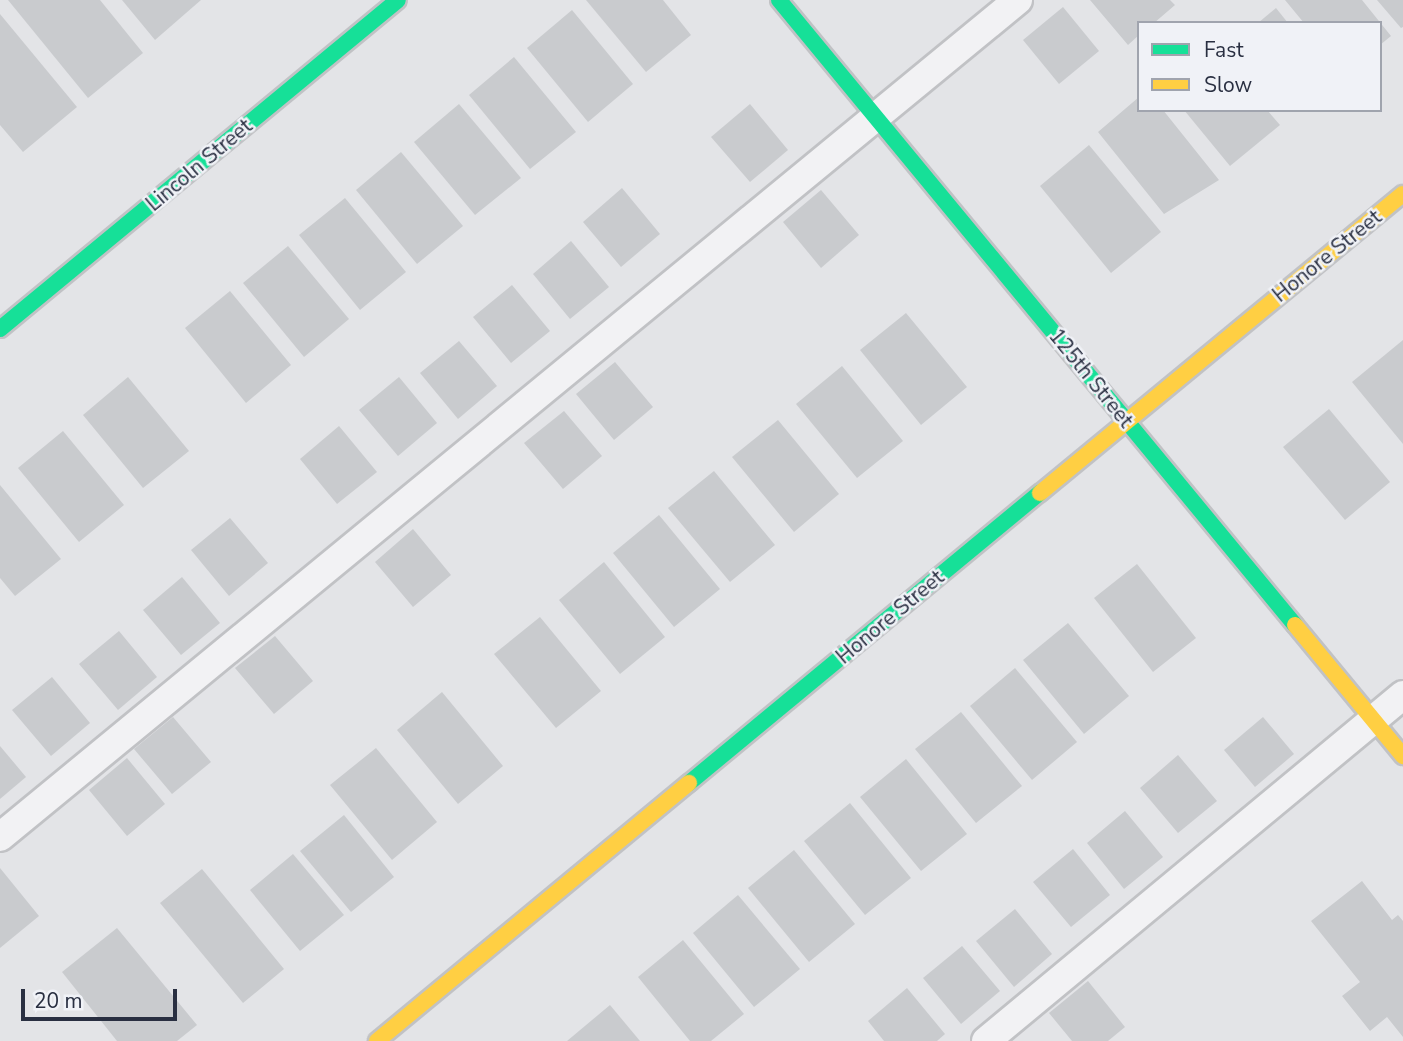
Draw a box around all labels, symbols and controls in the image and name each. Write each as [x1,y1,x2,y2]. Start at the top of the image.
legend [1137,21,1382,112]
text: Fast [1204,36,1244,64]
text: Slow [1204,71,1252,99]
street label: Lincoln Street [141,113,257,217]
street label: Honore Street [1268,205,1386,307]
street label: 125th Street [1044,324,1138,432]
street label: Honore Street [831,565,949,669]
scale bar [24,974,180,1018]
text: 20 m [34,987,83,1015]

